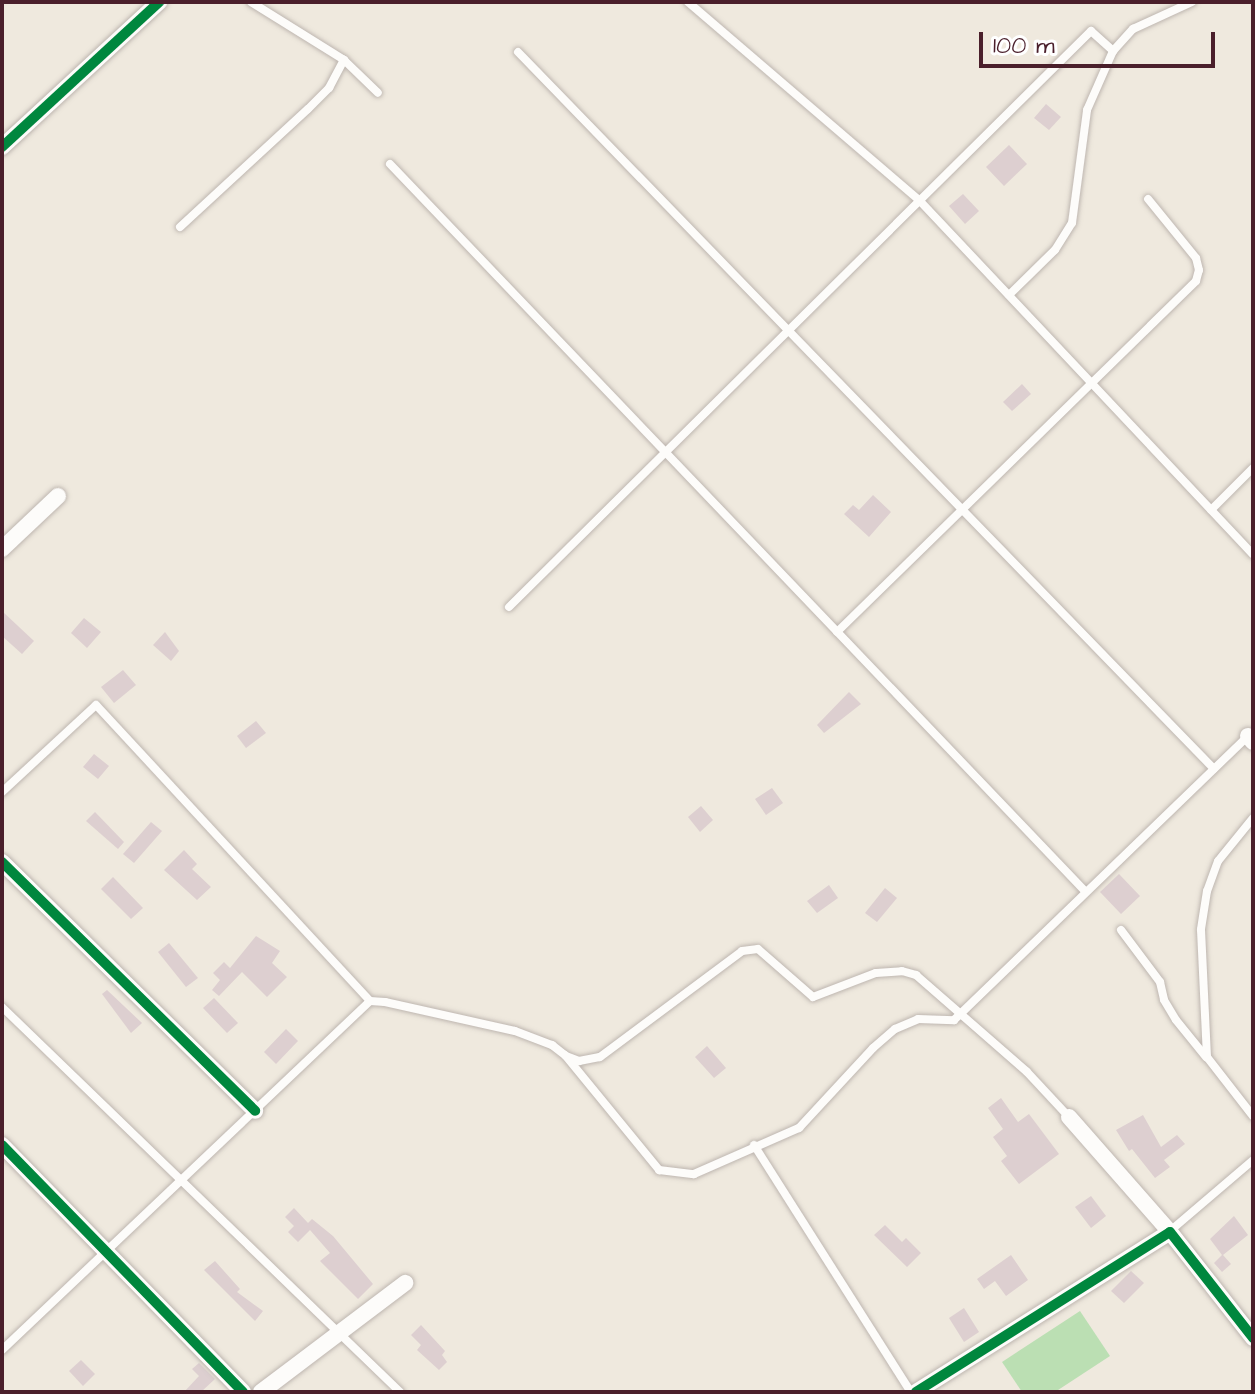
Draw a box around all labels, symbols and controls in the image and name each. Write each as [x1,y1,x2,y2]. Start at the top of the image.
scale bar [983,16,1219,66]
text: 100 m [993,29,1055,63]

